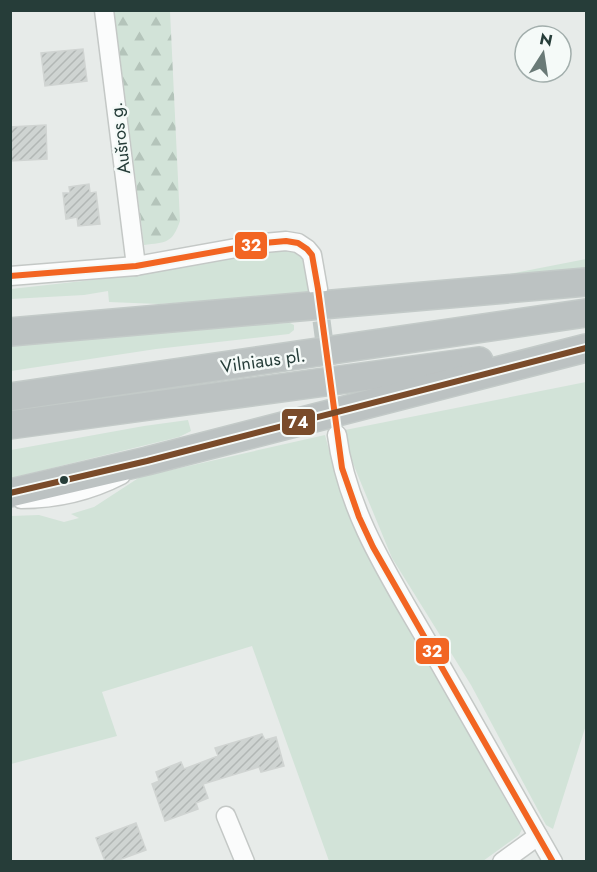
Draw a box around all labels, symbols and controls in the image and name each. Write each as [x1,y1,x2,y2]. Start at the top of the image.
north arrow [513,24,573,84]
text: N [537,27,555,52]
street label: Aušros g. [103,101,137,175]
line badge: 32 [234,231,268,260]
text: 32 [241,234,261,257]
street label: Vilniaus pl. [219,342,307,380]
line badge: 74 [281,408,316,436]
text: 74 [288,411,308,434]
unlabelled marker [58,474,70,486]
line badge: 32 [415,637,450,665]
text: 32 [422,640,442,663]

